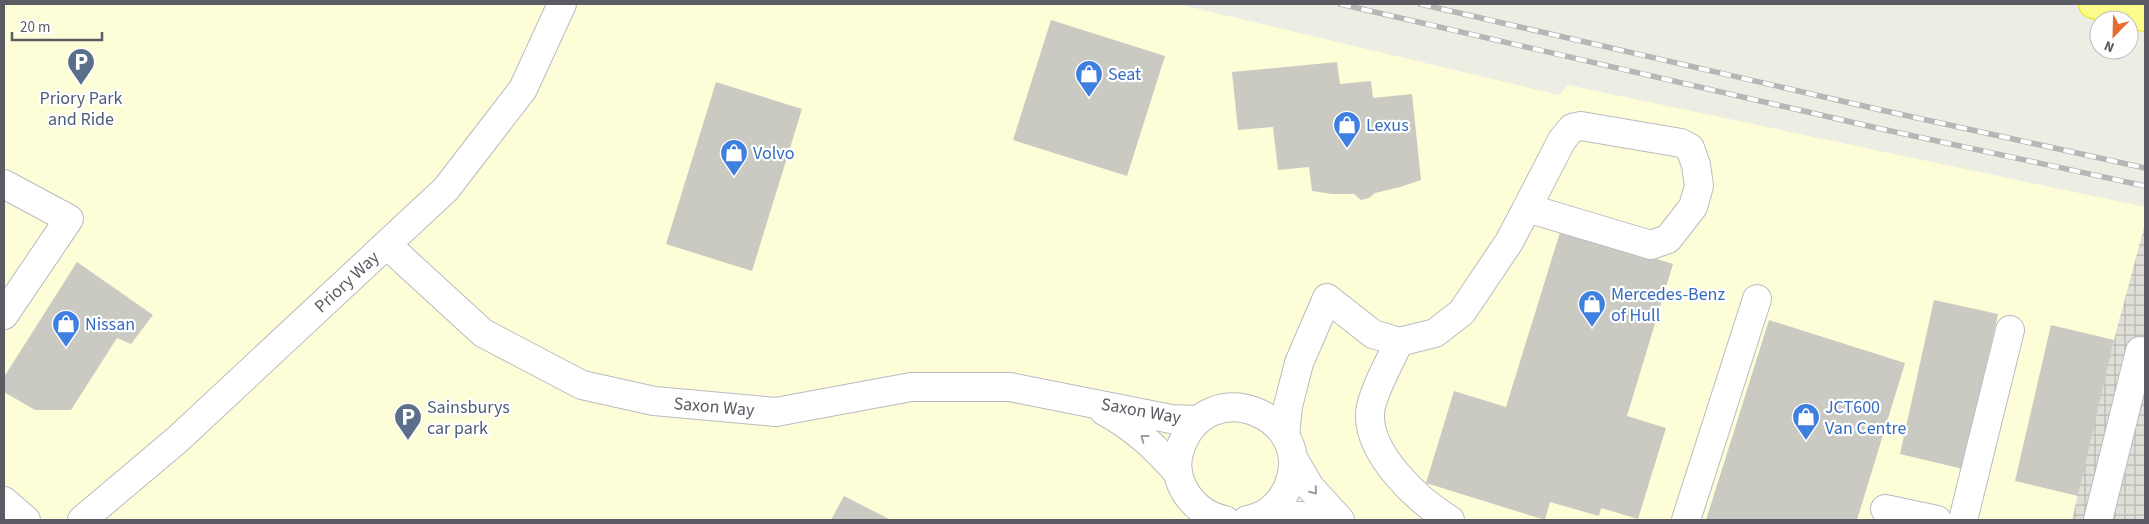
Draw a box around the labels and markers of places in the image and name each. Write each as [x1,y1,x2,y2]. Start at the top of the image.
parking icon: Priory Park and Ride [66,47,96,86]
shop icon: Seat [1074,59,1104,98]
place label: Seat [1108,62,1141,87]
place label: Priory Park and Ride [40,86,123,132]
shop icon: Lexus [1332,110,1362,149]
place label: Lexus [1366,113,1409,138]
shop icon: Volvo [719,138,749,177]
place label: Volvo [753,141,794,166]
place label: Mercedes-Benz of Hull [1611,282,1725,328]
shop icon: Mercedes-Benz of Hull [1577,289,1607,328]
shop icon: Nissan [51,309,81,348]
place label: Nissan [85,312,135,337]
place label: Sainsburys car park [427,395,510,441]
place label: JCT600 Van Centre [1825,395,1907,441]
parking icon: Sainsburys car park [393,402,423,441]
shop icon: JCT600 Van Centre [1791,402,1821,441]

